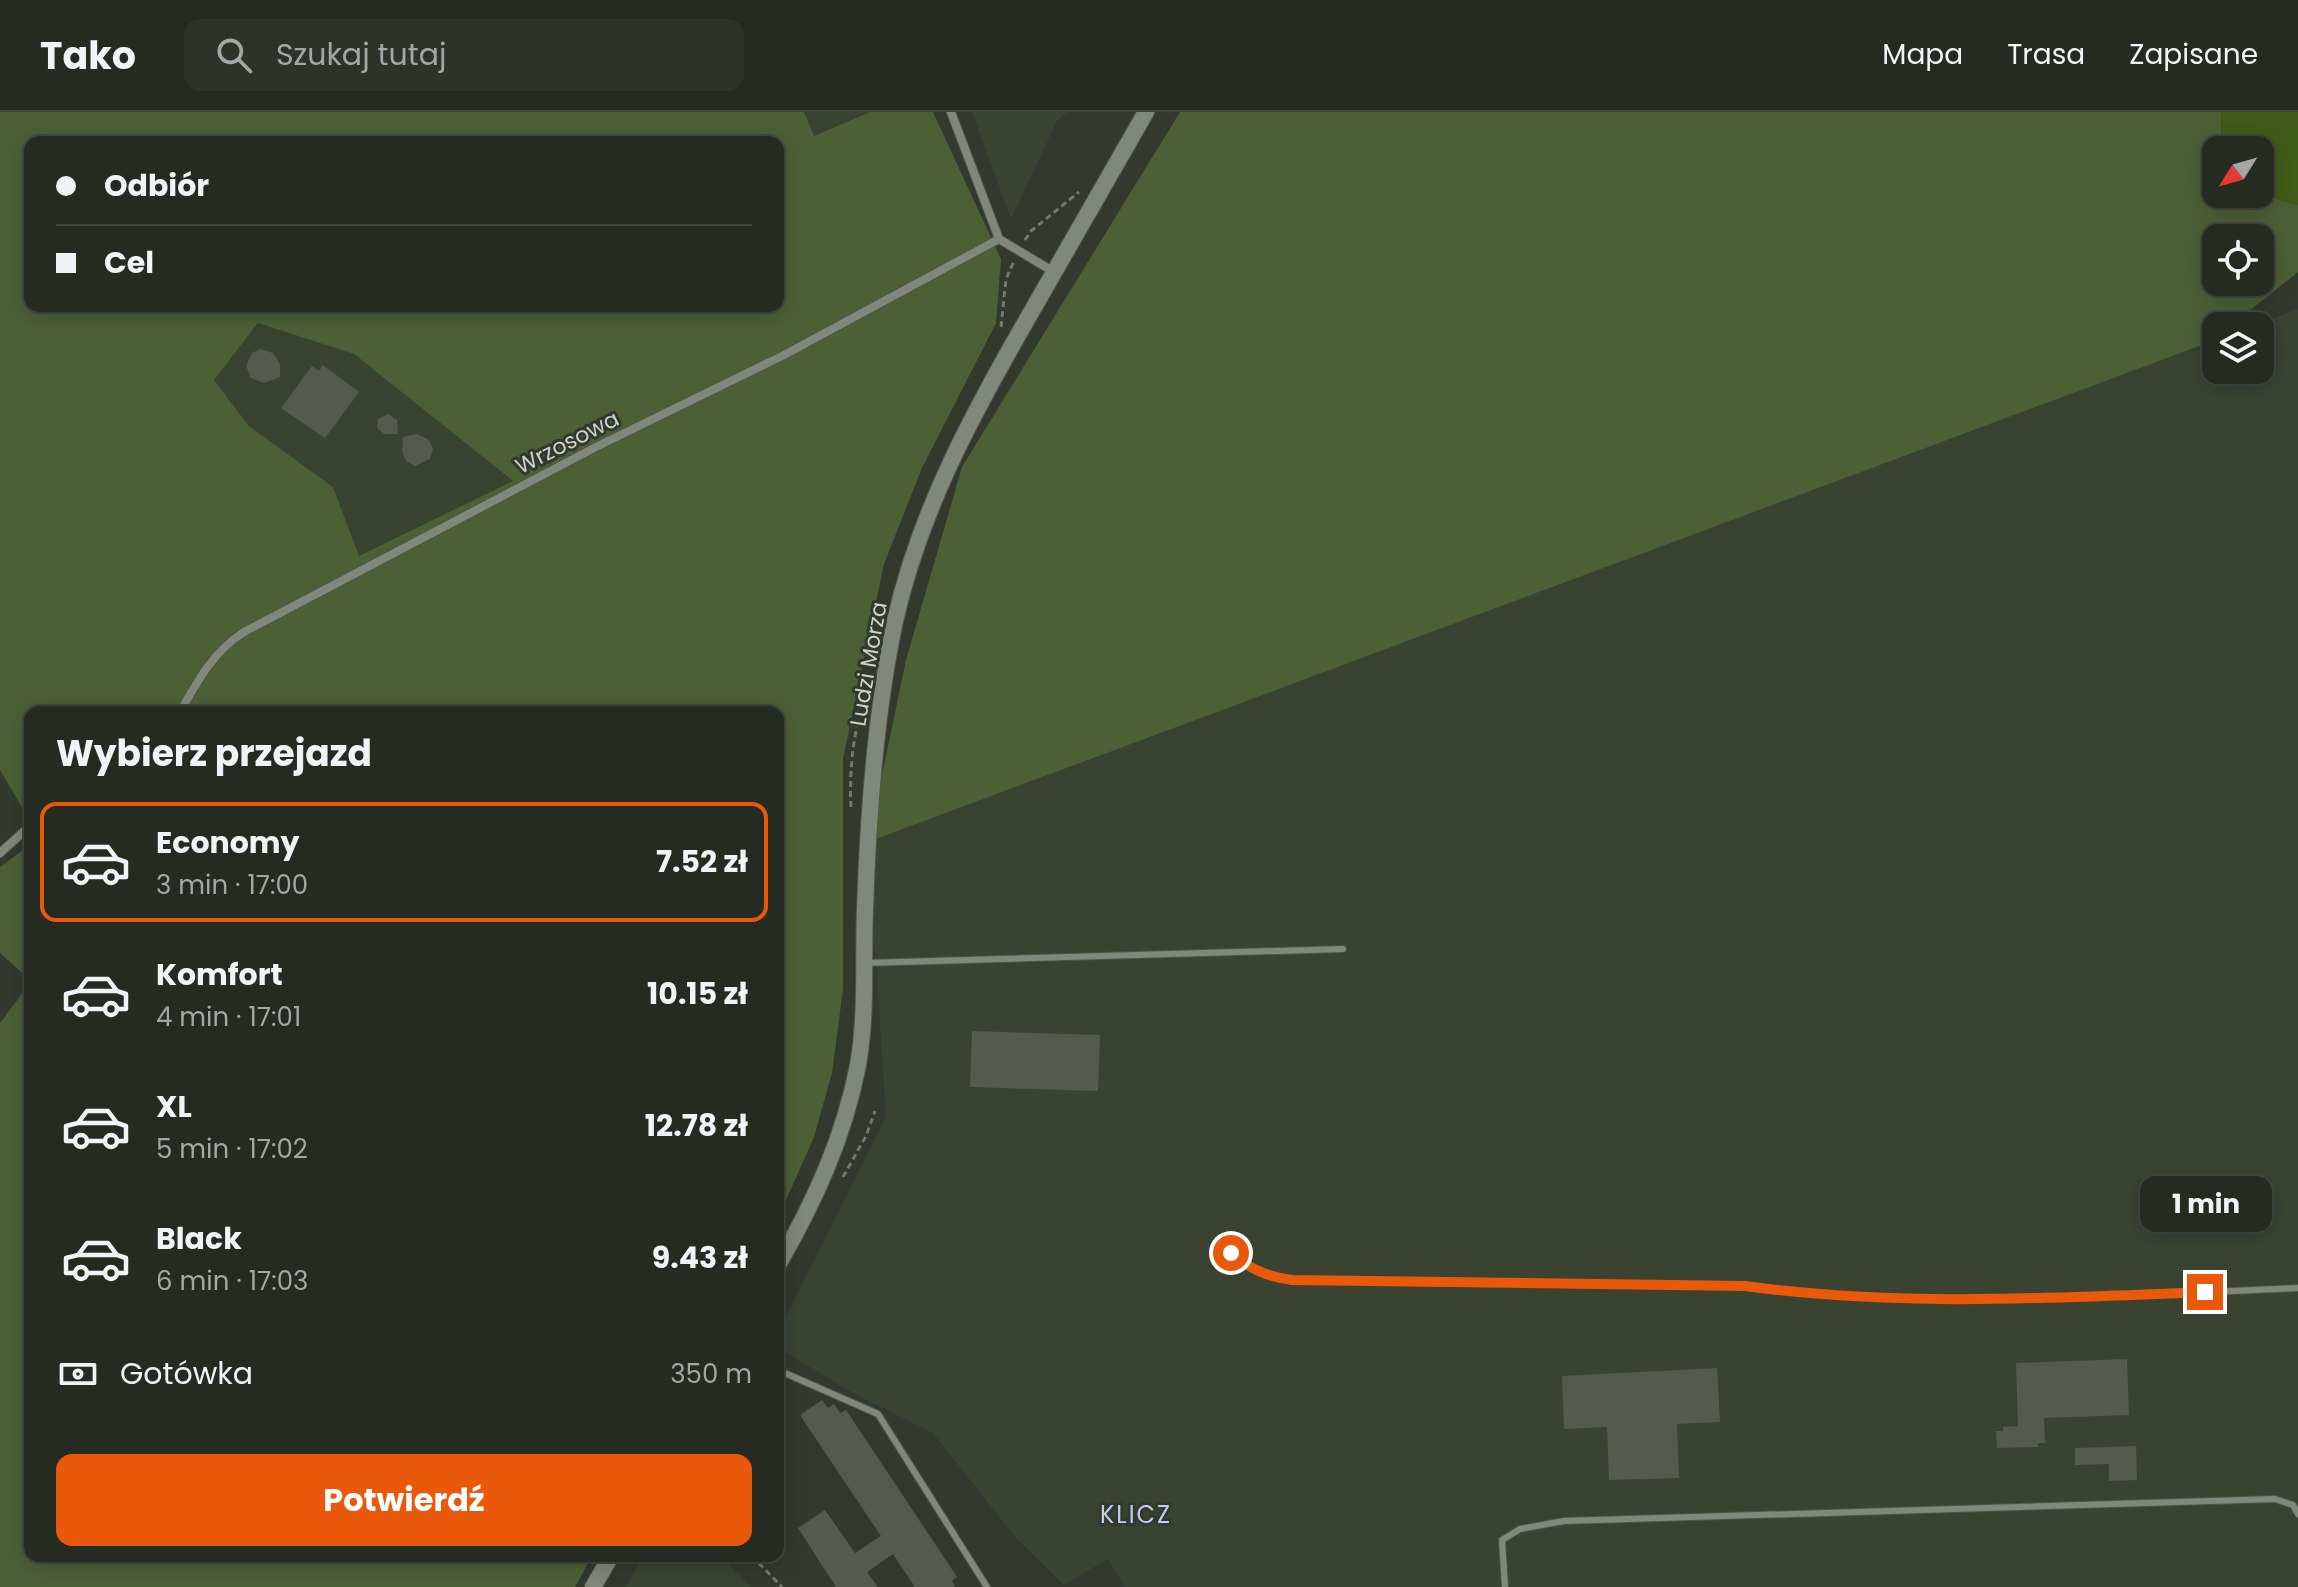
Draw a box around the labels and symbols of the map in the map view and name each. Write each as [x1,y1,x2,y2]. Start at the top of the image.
north arrow [2202,136,2274,208]
street label: Wrzosowa [510,403,624,482]
street label: Ludzi Morza [842,599,895,729]
callout: 1 min [2139,1176,2271,1232]
route start [1213,1235,1249,1271]
route end [2187,1274,2223,1310]
district label: KLICZ [1100,1498,1172,1531]

